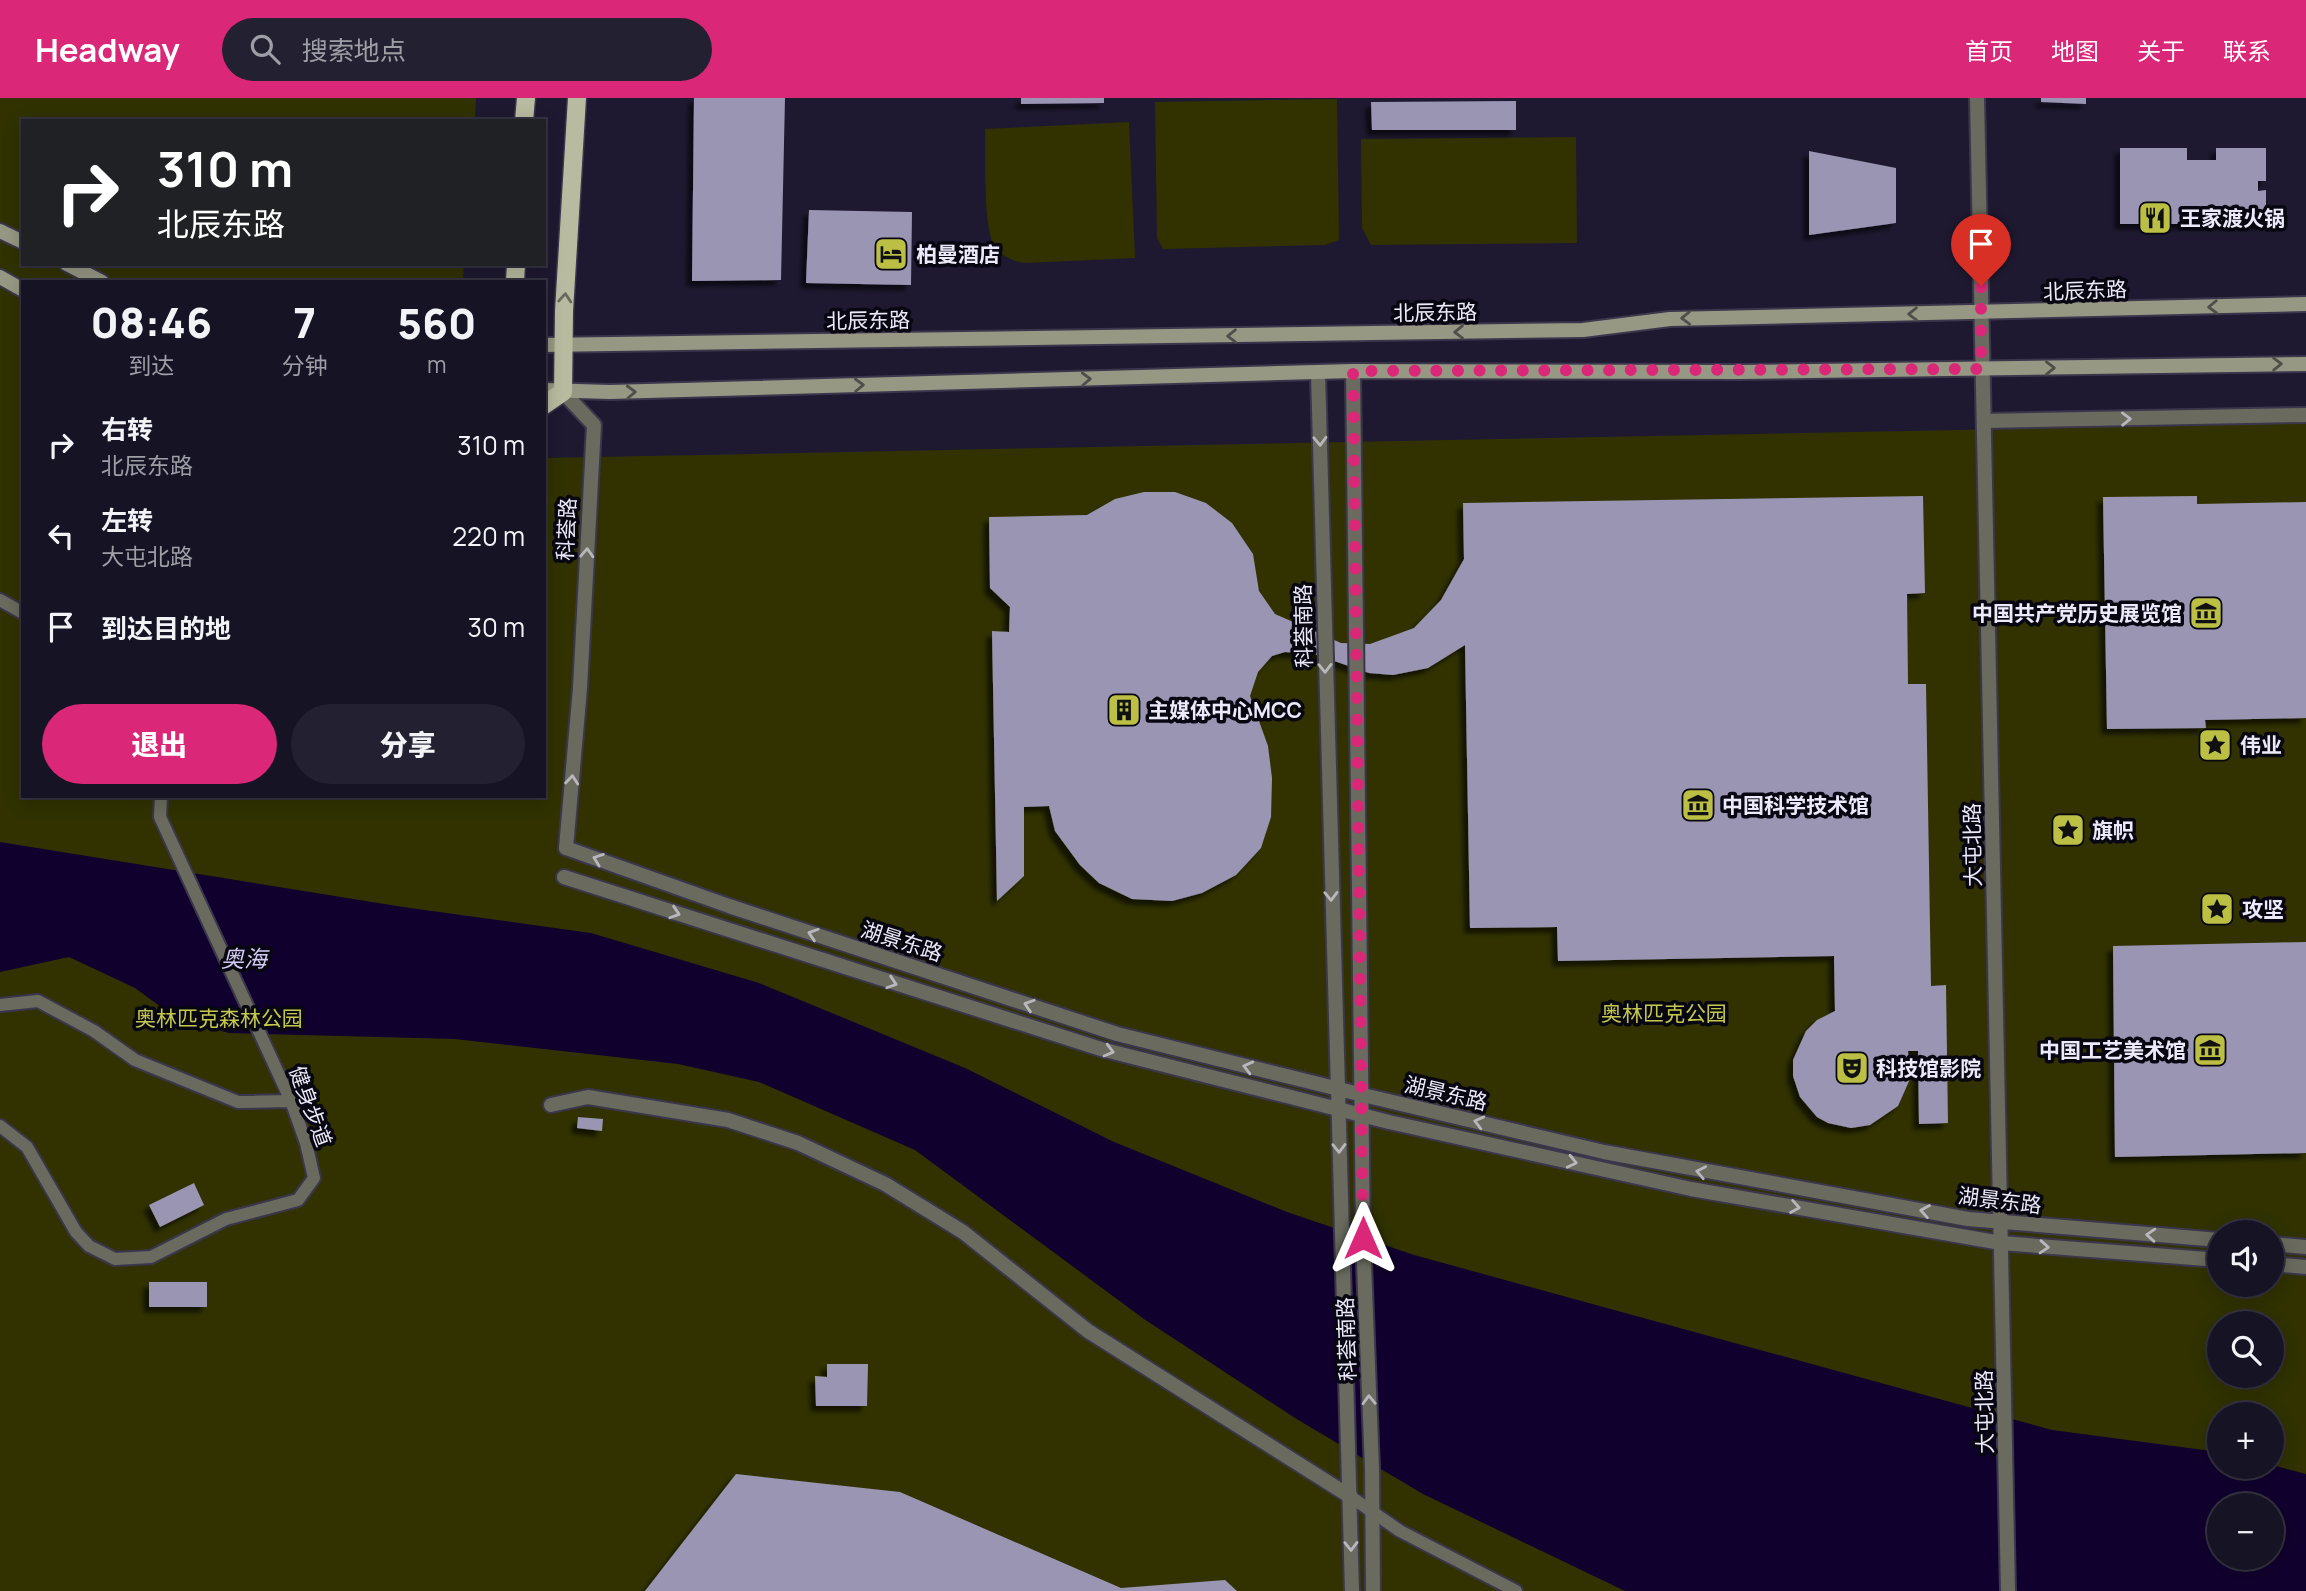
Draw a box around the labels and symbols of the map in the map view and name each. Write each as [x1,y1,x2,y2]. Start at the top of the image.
restaurant icon: 王家渡火锅 [2136,199,2174,237]
place label: 王家渡火锅 [2180,204,2285,232]
pin [1951,214,2011,286]
hotel icon: 柏曼酒店 [872,235,910,273]
place label: 柏曼酒店 [916,240,1000,268]
street label: 北辰东路 [2043,275,2127,305]
one-way arrow [557,292,572,303]
street label: 北辰东路 [1393,297,1477,327]
one-way arrow [2208,299,2218,315]
street label: 北辰东路 [826,305,910,335]
one-way arrow [1908,307,1919,322]
one-way arrow [1680,310,1691,326]
one-way arrow [1454,324,1464,340]
one-way arrow [1226,328,1237,343]
one-way arrow [2272,356,2283,372]
one-way arrow [2045,360,2055,376]
one-way arrow [1081,371,1092,387]
one-way arrow [854,378,865,393]
one-way arrow [626,384,637,399]
one-way arrow [2121,411,2132,426]
one-way arrow [1312,436,1327,447]
street label: 科荟路 [550,497,582,561]
one-way arrow [580,547,595,558]
street label: 科荟南路 [1288,584,1318,668]
museum icon: 中国共产党历史展览馆 [2187,594,2225,632]
place label: 中国共产党历史展览馆 [1972,599,2182,627]
one-way arrow [1318,663,1333,674]
building icon: 主媒体中心MCC [1105,691,1143,729]
place label: 主媒体中心MCC [1148,696,1302,724]
place icon: 伟业 [2196,726,2234,764]
place label: 伟业 [2240,731,2282,759]
one-way arrow [564,774,579,785]
museum icon: 中国科学技术馆 [1679,786,1717,824]
place label: 中国科学技术馆 [1722,791,1869,819]
street label: 大屯北路 [1957,803,1987,887]
place icon: 旗帜 [2049,811,2087,849]
place label: 旗帜 [2092,816,2134,844]
one-way arrow [593,853,605,867]
place icon: 攻坚 [2198,890,2236,928]
one-way arrow [1323,891,1339,901]
place label: 攻坚 [2242,895,2284,923]
one-way arrow [669,905,681,920]
street label: 湖景东路 [858,915,946,967]
one-way arrow [807,928,820,942]
water label: 奥海 [221,942,270,974]
one-way arrow [885,974,897,989]
one-way arrow [1023,999,1036,1013]
park label: 奥林匹克公园 [1601,999,1727,1027]
park label: 奥林匹克森林公园 [135,1004,303,1032]
museum icon: 中国工艺美术馆 [2191,1031,2229,1069]
place label: 中国工艺美术馆 [2039,1036,2186,1064]
one-way arrow [1102,1043,1114,1057]
theatre icon: 科技馆影院 [1833,1049,1871,1087]
place label: 科技馆影院 [1876,1054,1981,1082]
one-way arrow [1242,1061,1254,1075]
street label: 健身步道 [283,1062,339,1150]
street label: 湖景东路 [1402,1070,1490,1116]
one-way arrow [1473,1116,1485,1130]
one-way arrow [1331,1143,1347,1153]
one-way arrow [1566,1154,1578,1169]
one-way arrow [1695,1165,1707,1180]
street label: 湖景东路 [1957,1181,2043,1219]
one-way arrow [1789,1199,1801,1214]
position arrow [1326,1201,1400,1275]
one-way arrow [1919,1204,1931,1219]
one-way arrow [2145,1228,2156,1243]
one-way arrow [2038,1239,2049,1254]
street label: 科荟南路 [1331,1297,1361,1381]
street label: 大屯北路 [1969,1370,1999,1454]
one-way arrow [1362,1394,1377,1405]
one-way arrow [1343,1542,1359,1552]

